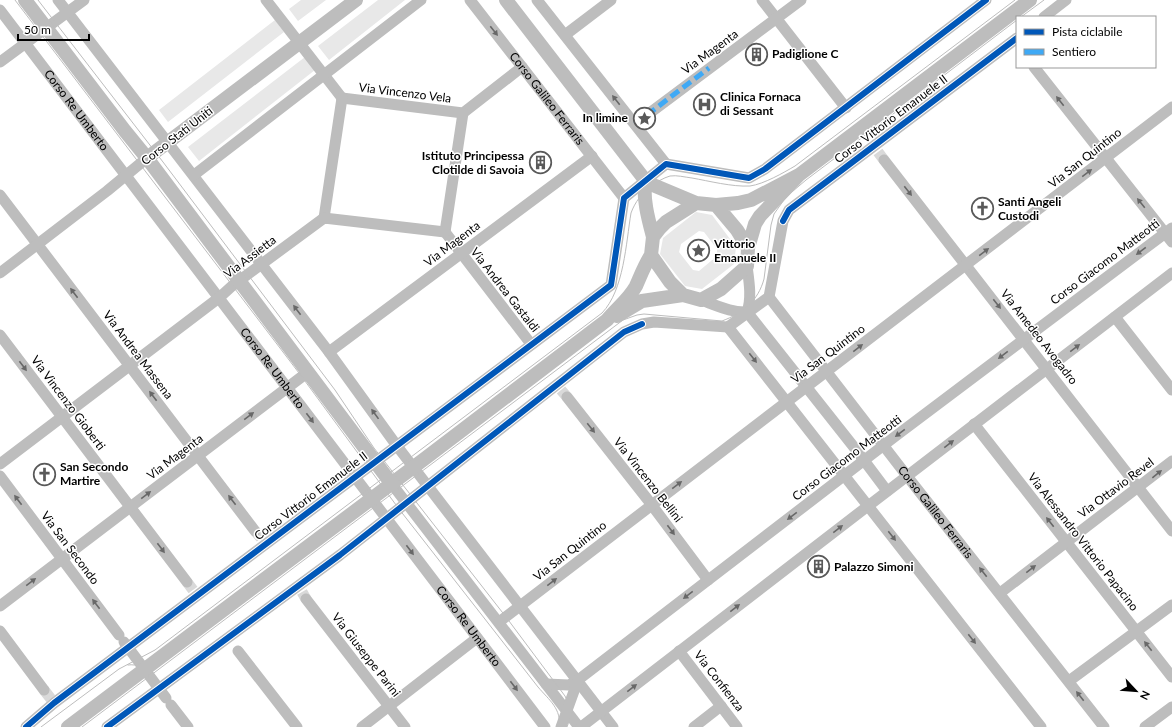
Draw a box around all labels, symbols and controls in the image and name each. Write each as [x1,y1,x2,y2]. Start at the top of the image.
scale bar [18,16,89,42]
legend [1016,16,1156,68]
text: 50 m [24,22,51,37]
text: Pista ciclabile [1052,24,1123,39]
one-way arrow [490,25,498,36]
street label: Via Magenta [678,26,741,77]
building icon: Padiglione C [743,41,769,67]
text: Sentiero [1052,44,1096,59]
place label: Padiglione C [772,46,839,61]
street label: Corso Galileo Ferraris [506,49,588,148]
street label: Corso Re Umberto [41,67,112,154]
street label: Corso Vittorio Emanuele II [831,71,950,166]
street label: Via Vincenzo Vela [358,79,452,106]
place label: Clinica Fornaca di Sessant [720,89,801,118]
hospital icon: Clinica Fornaca di Sessant [692,91,718,117]
one-way arrow [612,95,620,106]
one-way arrow [1056,95,1065,106]
street label: Corso Stati Uniti [138,103,215,168]
place icon: In limine [631,105,657,131]
place label: In limine [583,110,629,125]
street label: Via San Quintino [1045,124,1124,191]
place label: Istituto Principessa Clotilde di Savoia [422,148,524,177]
building icon: Istituto Principessa Clotilde di Savoia [527,150,553,176]
one-way arrow [1081,168,1092,177]
one-way arrow [904,185,913,196]
place label: Santi Angeli Custodi [998,194,1061,223]
church icon: Santi Angeli Custodi [969,196,995,222]
one-way arrow [1136,197,1145,208]
street label: Corso Giacomo Matteotti [1047,216,1162,308]
street label: Via Magenta [421,218,483,270]
street label: Via Assietta [221,232,279,281]
place label: Vittorio Emanuele II [713,236,776,265]
place icon: Vittorio Emanuele II [685,238,711,264]
street label: Via Andrea Gastaldi [468,244,543,335]
one-way arrow [1135,247,1146,255]
one-way arrow [978,248,989,256]
street label: Via Amedeo Avogadro [998,286,1081,387]
one-way arrow [70,287,79,298]
one-way arrow [993,299,1001,310]
one-way arrow [293,305,301,315]
street label: Via Andrea Massena [100,307,177,402]
street label: Via San Quintino [788,321,868,386]
street label: Corso Re Umberto [237,324,308,412]
one-way arrow [853,344,864,352]
one-way arrow [1069,344,1080,352]
one-way arrow [998,350,1009,359]
street label: Via Vincenzo Gioberti [28,353,109,453]
one-way arrow [748,353,757,364]
one-way arrow [19,361,27,371]
one-way arrow [149,391,157,402]
one-way arrow [371,409,379,419]
one-way arrow [244,412,255,421]
street label: Corso Giacomo Matteotti [789,412,904,504]
one-way arrow [306,413,314,424]
one-way arrow [587,422,595,433]
one-way arrow [894,429,905,437]
street label: Via Magenta [144,431,206,483]
street label: Via Vincenzo Bellini [611,434,686,525]
one-way arrow [944,440,955,448]
street label: Corso Vittorio Emanuele II [251,448,370,543]
street label: Via Ottavio Revel [1075,454,1157,521]
place label: San Secondo Martire [60,459,128,488]
church icon: San Secondo Martire [32,461,58,487]
street label: Corso Galileo Ferraris [895,463,977,561]
street label: Via Alessandro Vittorio Papacino [1025,470,1142,614]
one-way arrow [1151,470,1162,478]
one-way arrow [671,481,682,490]
one-way arrow [140,491,151,499]
one-way arrow [227,494,236,505]
one-way arrow [14,495,22,505]
street label: Via San Secondo [38,508,103,587]
one-way arrow [786,512,797,521]
one-way arrow [1046,516,1055,527]
street label: Via San Quintino [530,517,609,584]
one-way arrow [667,525,675,536]
one-way arrow [833,525,844,533]
one-way arrow [888,531,896,542]
one-way arrow [156,543,164,553]
one-way arrow [405,544,414,555]
building icon: Palazzo Simoni [806,554,832,580]
place label: Palazzo Simoni [834,559,914,574]
one-way arrow [1025,565,1036,574]
one-way arrow [979,566,987,577]
one-way arrow [546,577,557,586]
one-way arrow [26,579,36,587]
street label: Corso Re Umberto [433,582,504,670]
one-way arrow [683,591,694,600]
one-way arrow [91,599,100,610]
one-way arrow [730,604,741,613]
street label: Via Giuseppe Parini [329,610,404,700]
one-way arrow [968,633,977,644]
one-way arrow [1143,640,1152,651]
street label: Via Confienza [691,647,748,714]
north arrow [1116,671,1156,711]
one-way arrow [510,681,518,692]
one-way arrow [627,684,638,692]
text: N [1138,689,1153,702]
one-way arrow [1076,691,1085,702]

